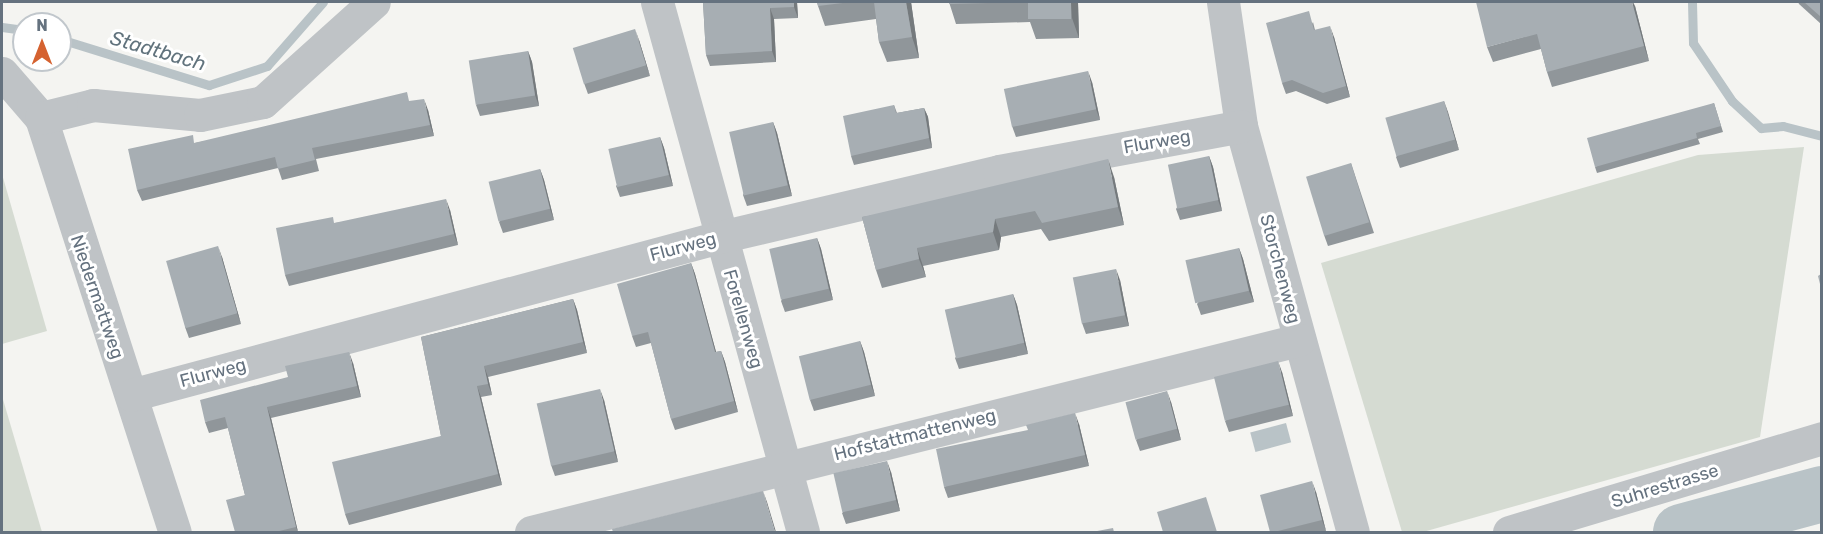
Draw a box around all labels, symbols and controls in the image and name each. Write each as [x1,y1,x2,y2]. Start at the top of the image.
north arrow [12,12,72,72]
text: N [36,16,48,35]
water label: Stadtbach [108,26,208,76]
street label: Flurweg [1122,125,1192,159]
street label: Storchenweg [1255,212,1305,326]
street label: Flurweg [648,228,718,266]
street label: Niedermattweg [66,232,128,362]
street label: Forellenweg [719,267,767,371]
street label: Flurweg [178,354,248,392]
street label: Hofstattmattenweg [832,404,998,466]
street label: Suhrestrasse [1609,459,1721,513]

